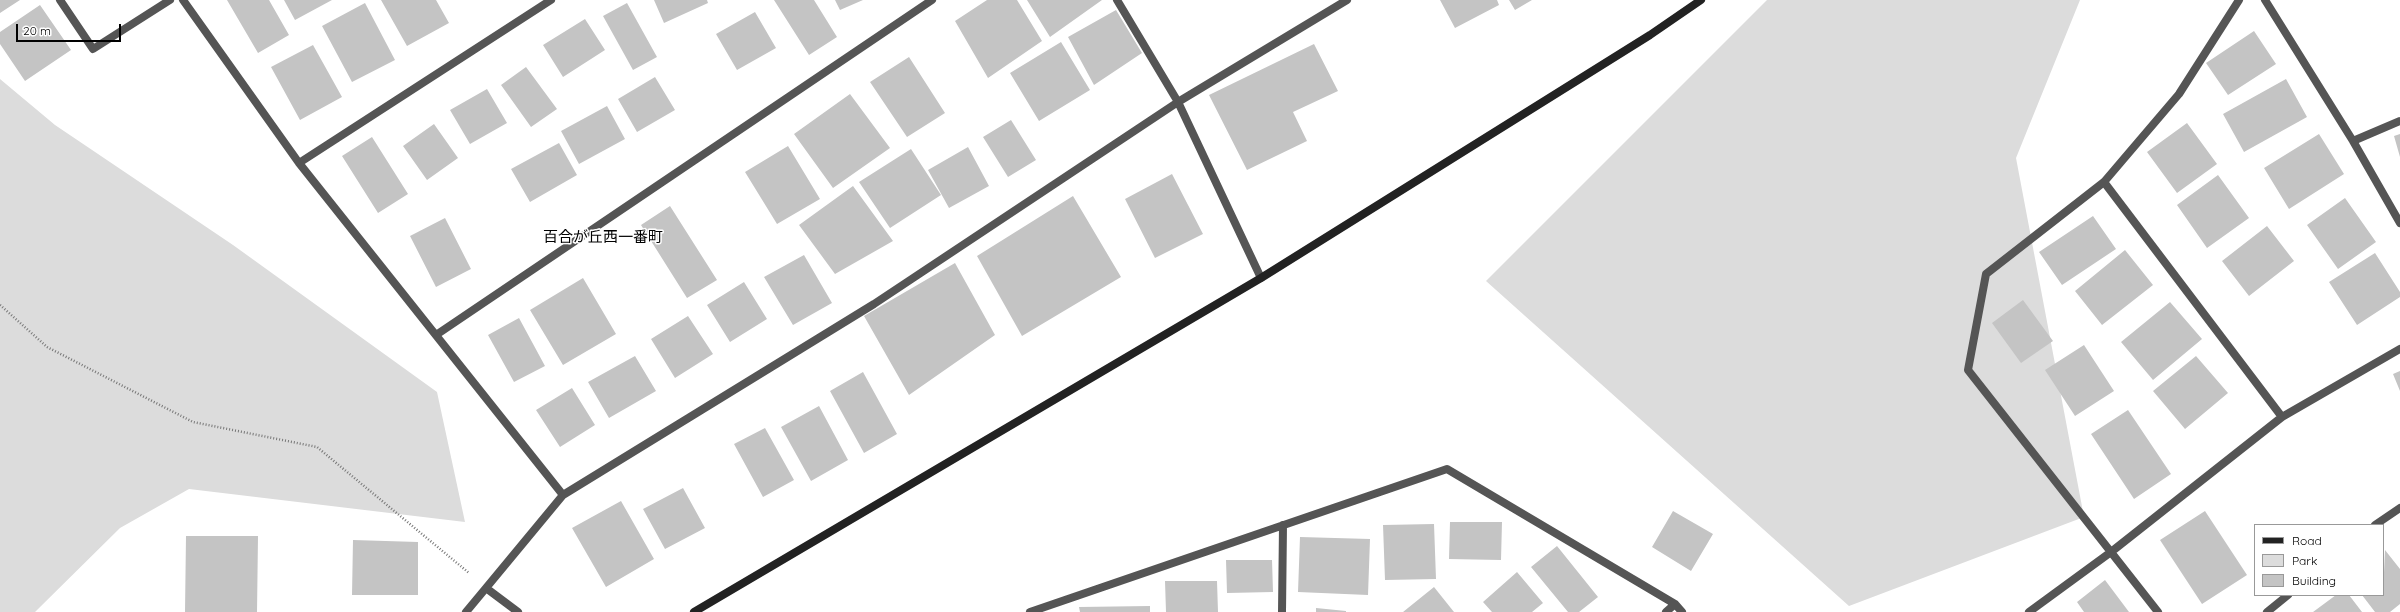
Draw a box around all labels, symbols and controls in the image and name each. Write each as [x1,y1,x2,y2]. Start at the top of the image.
scale bar [18,16,123,42]
text: 20 m [23,23,51,38]
district label: 百合が丘西一番町 [543,228,663,246]
legend [2254,524,2384,596]
text: Road [2292,533,2322,548]
text: Park [2292,553,2317,568]
text: Building [2292,573,2336,588]

